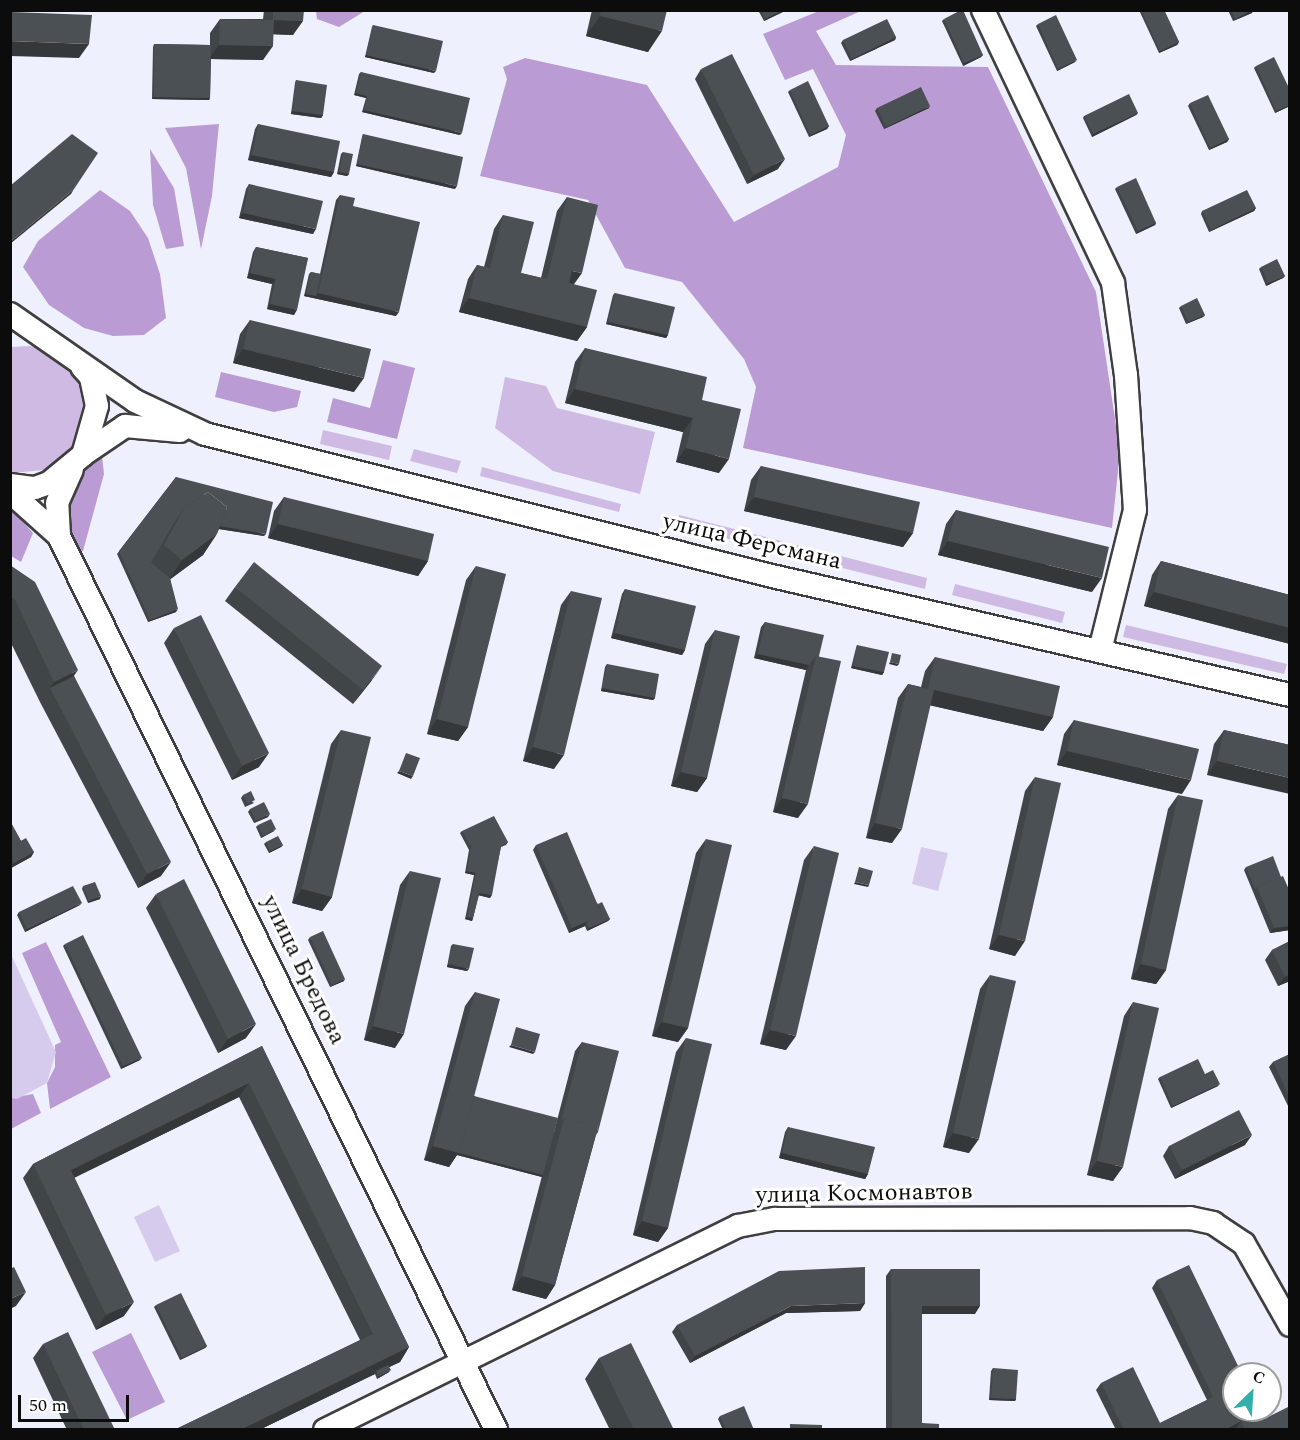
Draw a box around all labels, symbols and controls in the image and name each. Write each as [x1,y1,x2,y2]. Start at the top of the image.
street label: улица Ферсмана [660,507,844,577]
street label: улица Бредова [254,891,352,1049]
street label: улица Космонавтов [755,1178,973,1210]
north arrow [1222,1362,1282,1422]
text: С [1249,1364,1269,1391]
scale bar [21,1383,132,1421]
text: 50 m [29,1392,67,1419]

